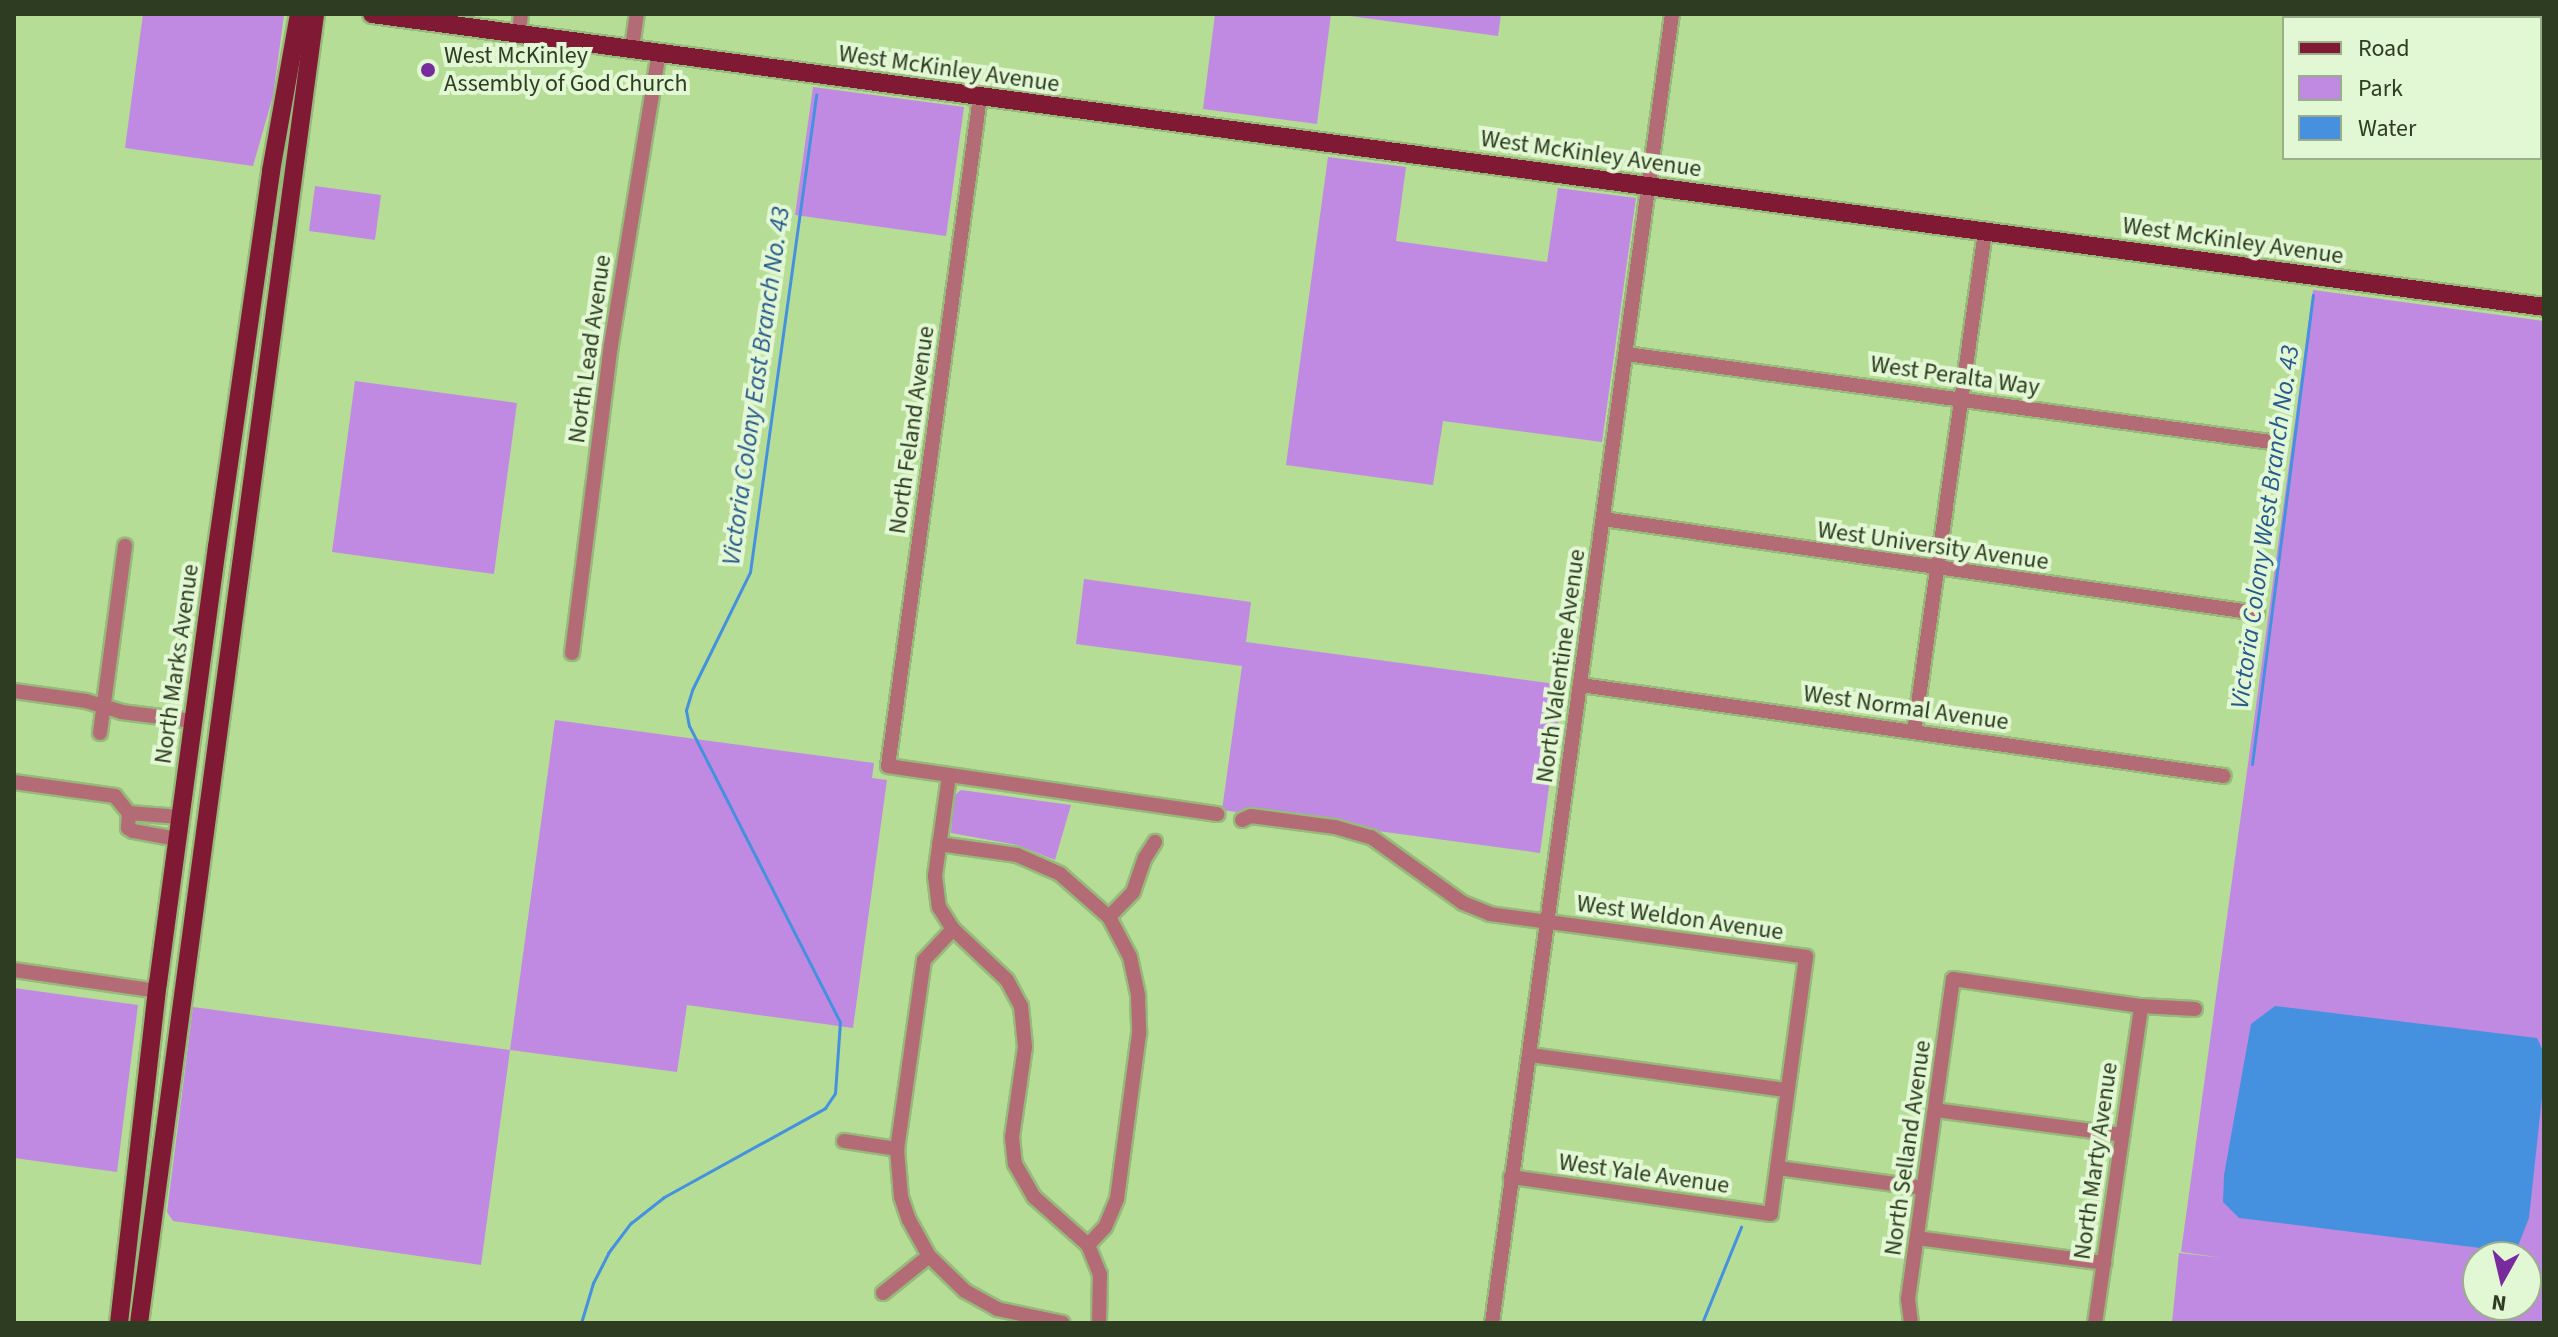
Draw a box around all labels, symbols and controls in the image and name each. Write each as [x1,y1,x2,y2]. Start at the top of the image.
legend [2282,16,2542,160]
text: Road [2358,31,2410,66]
street label: West McKinley Avenue [837,39,1061,99]
place label: West McKinley Assembly of God Church [444,42,687,98]
marker: West McKinley Assembly of God Church [419,61,437,79]
text: Park [2358,71,2403,106]
text: Water [2358,111,2416,146]
street label: West McKinley Avenue [1479,124,1703,184]
water label: Victoria Colony East Branch No. 43 [715,205,797,567]
street label: West McKinley Avenue [2121,211,2345,271]
street label: North Lead Avenue [563,253,617,445]
street label: North Feland Avenue [883,324,941,536]
water label: Victoria Colony West Branch No. 43 [2224,343,2306,711]
street label: West Peralta Way [1869,350,2041,402]
street label: West University Avenue [1816,516,2050,576]
street label: North Valentine Avenue [1530,547,1592,785]
street label: North Marks Avenue [149,562,205,766]
street label: West Normal Avenue [1802,679,2010,737]
street label: West Weldon Avenue [1575,889,1785,947]
street label: North Selland Avenue [1879,1039,1937,1257]
street label: North Marty Avenue [2068,1061,2124,1261]
street label: West Yale Avenue [1557,1148,1731,1200]
north arrow [2462,1241,2542,1321]
text: N [2489,1286,2508,1320]

